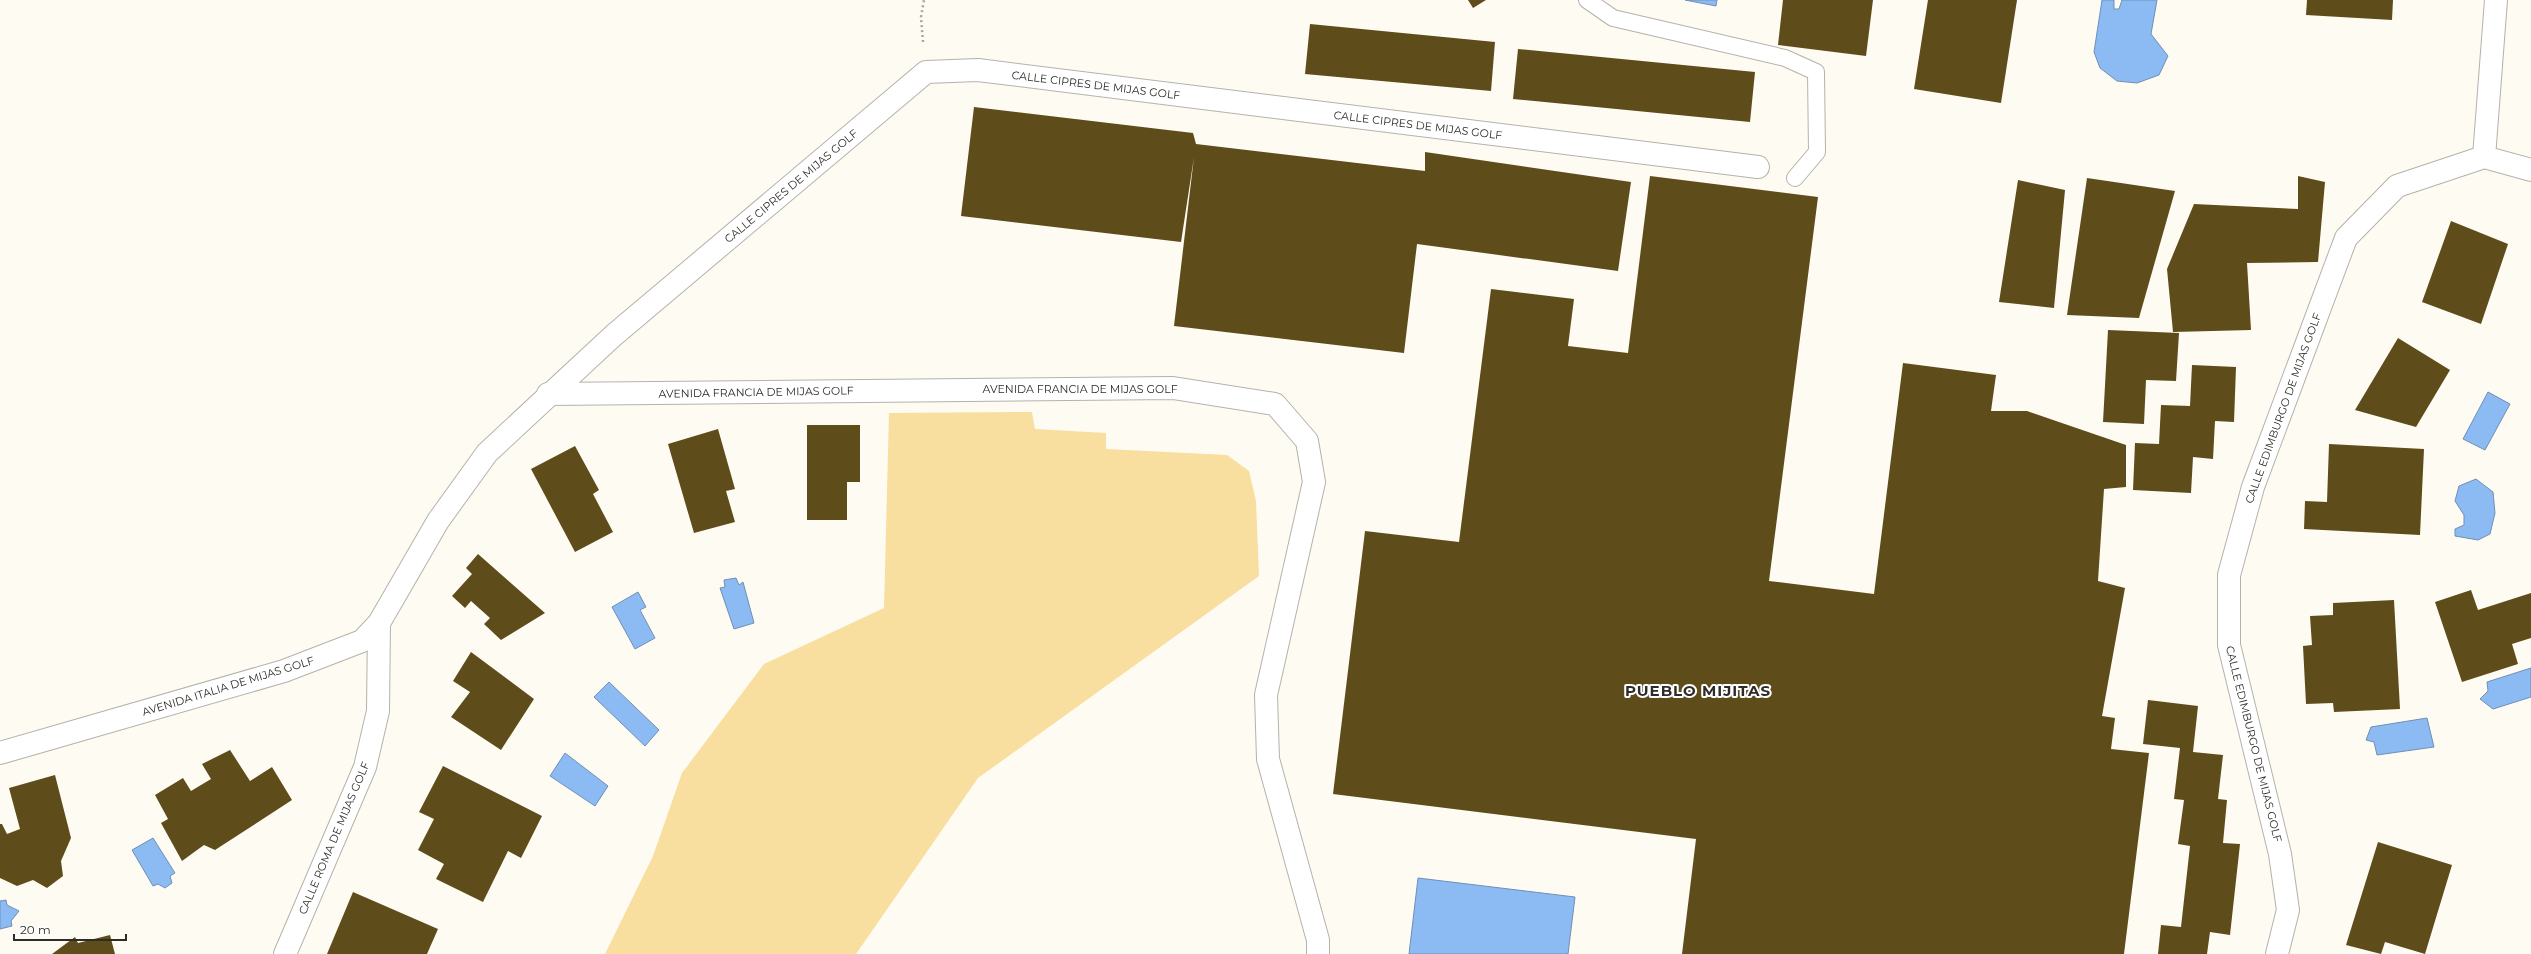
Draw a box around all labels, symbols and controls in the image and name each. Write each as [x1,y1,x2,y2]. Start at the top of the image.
street label: CALLE CIPRES DE MIJAS GOLF [1011,68,1181,102]
street label: CALLE CIPRES DE MIJAS GOLF [1333,108,1503,142]
street label: CALLE CIPRES DE MIJAS GOLF [721,126,861,246]
street label: CALLE EDIMBURGO DE MIJAS GOLF [2242,311,2324,505]
street label: AVENIDA FRANCIA DE MIJAS GOLF [982,382,1178,396]
street label: AVENIDA FRANCIA DE MIJAS GOLF [658,383,854,401]
street label: CALLE EDIMBURGO DE MIJAS GOLF [2223,644,2285,844]
street label: AVENIDA ITALIA DE MIJAS GOLF [140,653,316,719]
district label: PUEBLO MIJITAS [1625,681,1771,700]
street label: CALLE ROMA DE MIJAS GOLF [295,760,373,916]
scale bar [14,916,126,942]
text: 20 m [20,922,51,937]

